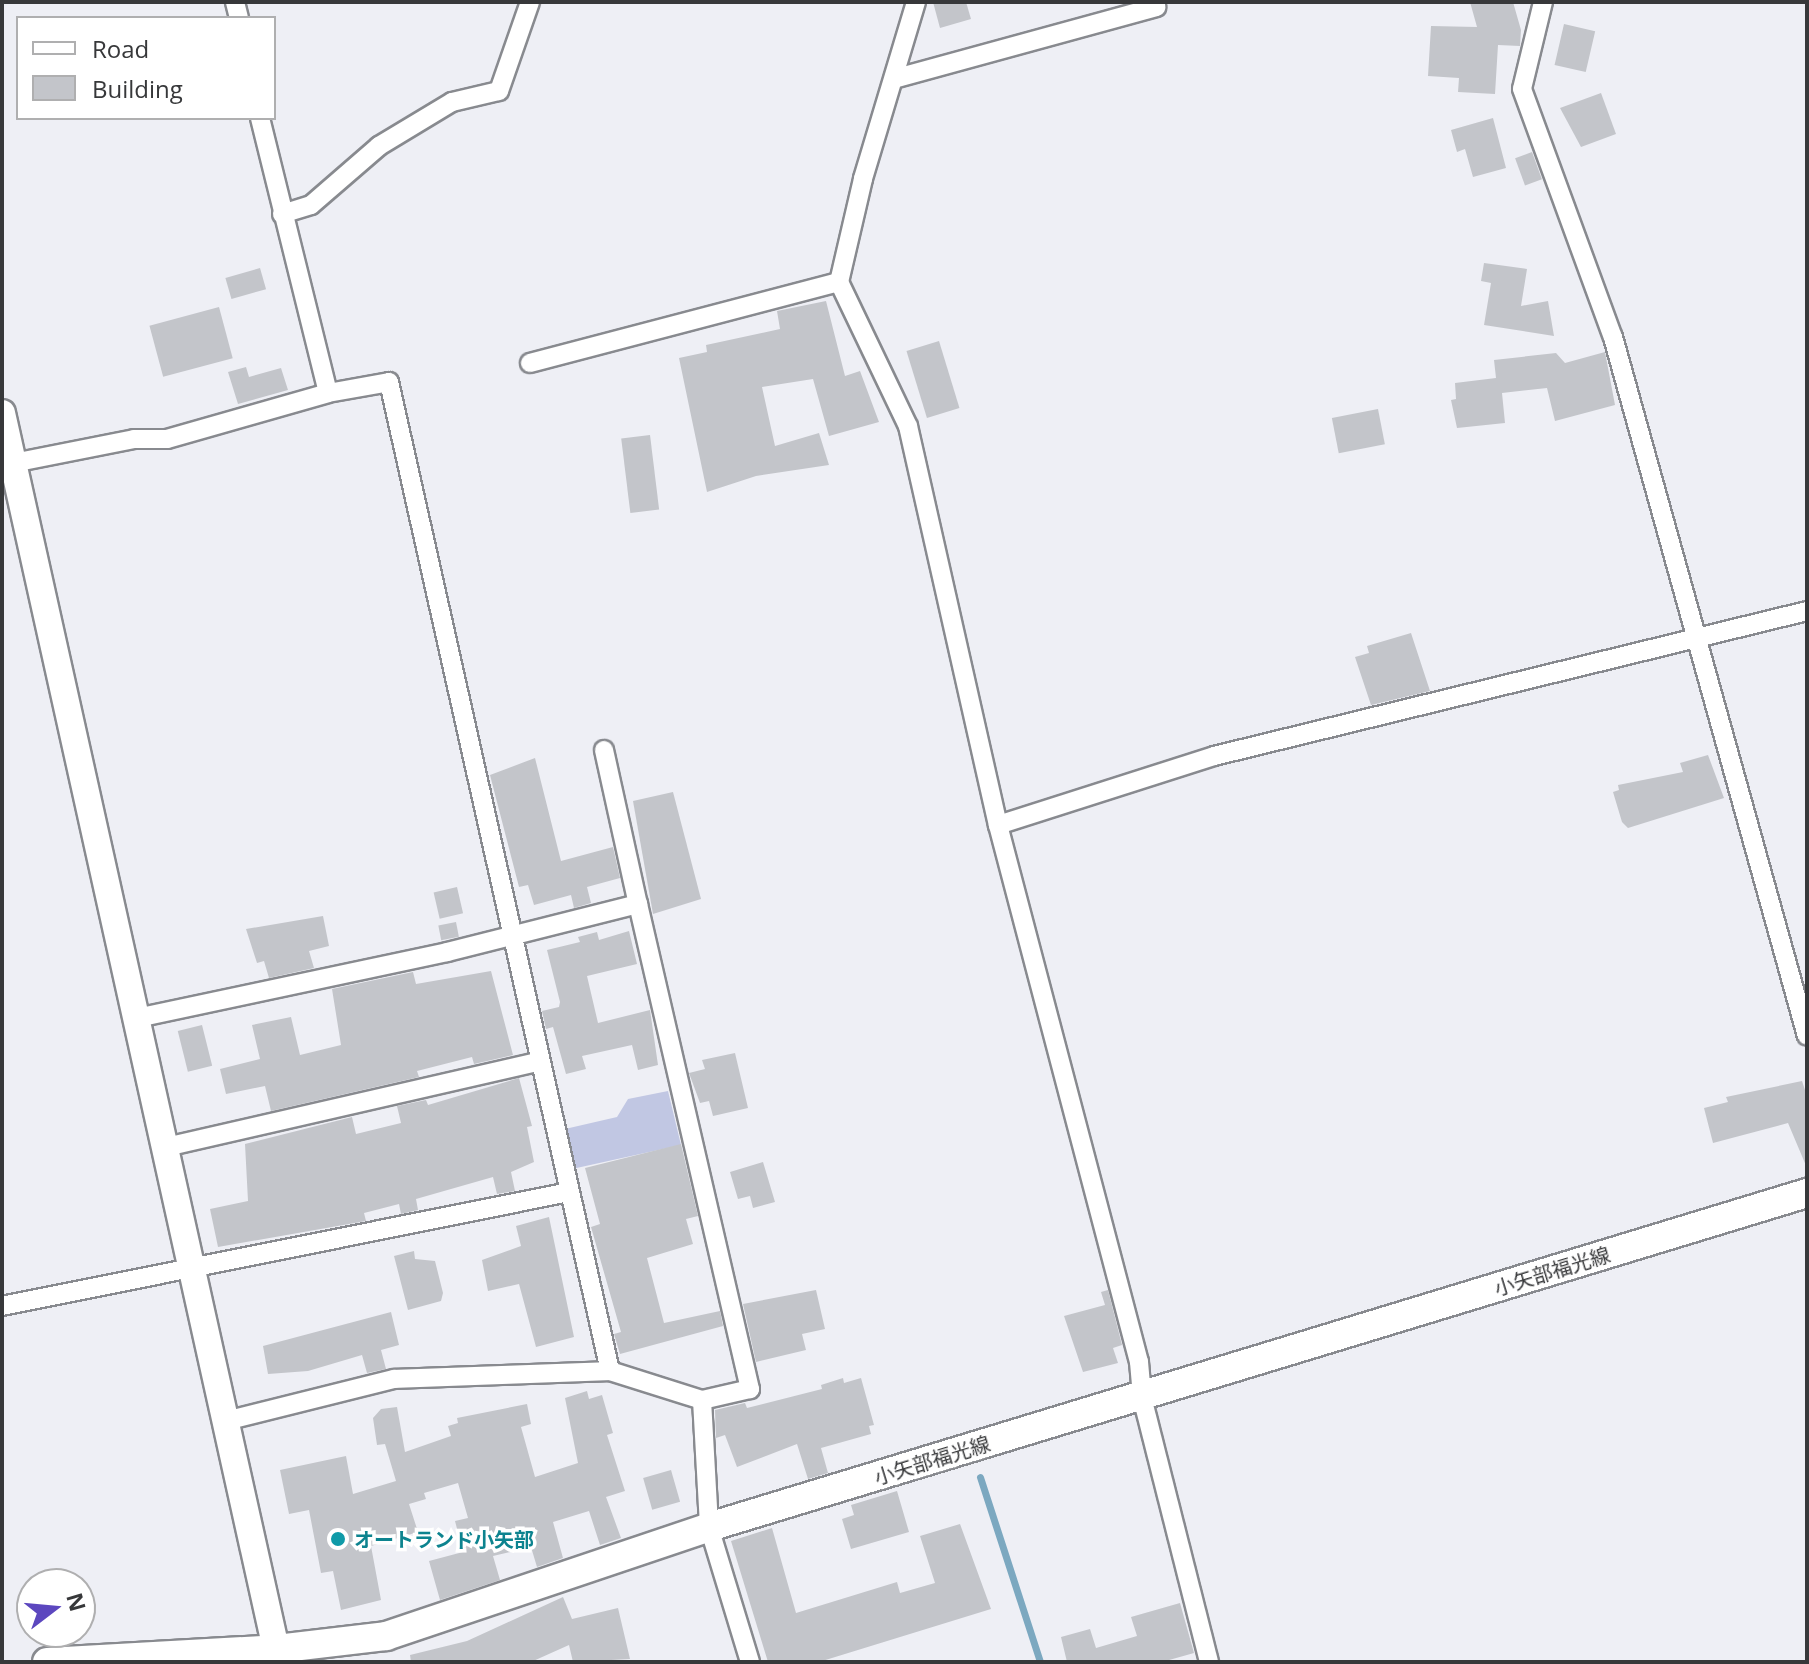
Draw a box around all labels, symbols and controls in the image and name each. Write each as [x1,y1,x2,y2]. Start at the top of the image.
legend [16,16,276,120]
text: Road [92,32,149,65]
text: Building [92,72,183,105]
street label: 小矢部福光線 [1491,1242,1613,1300]
street label: 小矢部福光線 [871,1431,993,1489]
place label: オートランド小矢部 [354,1527,534,1551]
marker: オートランド小矢部 [329,1530,347,1548]
north arrow [16,1568,96,1648]
text: N [60,1589,94,1615]

